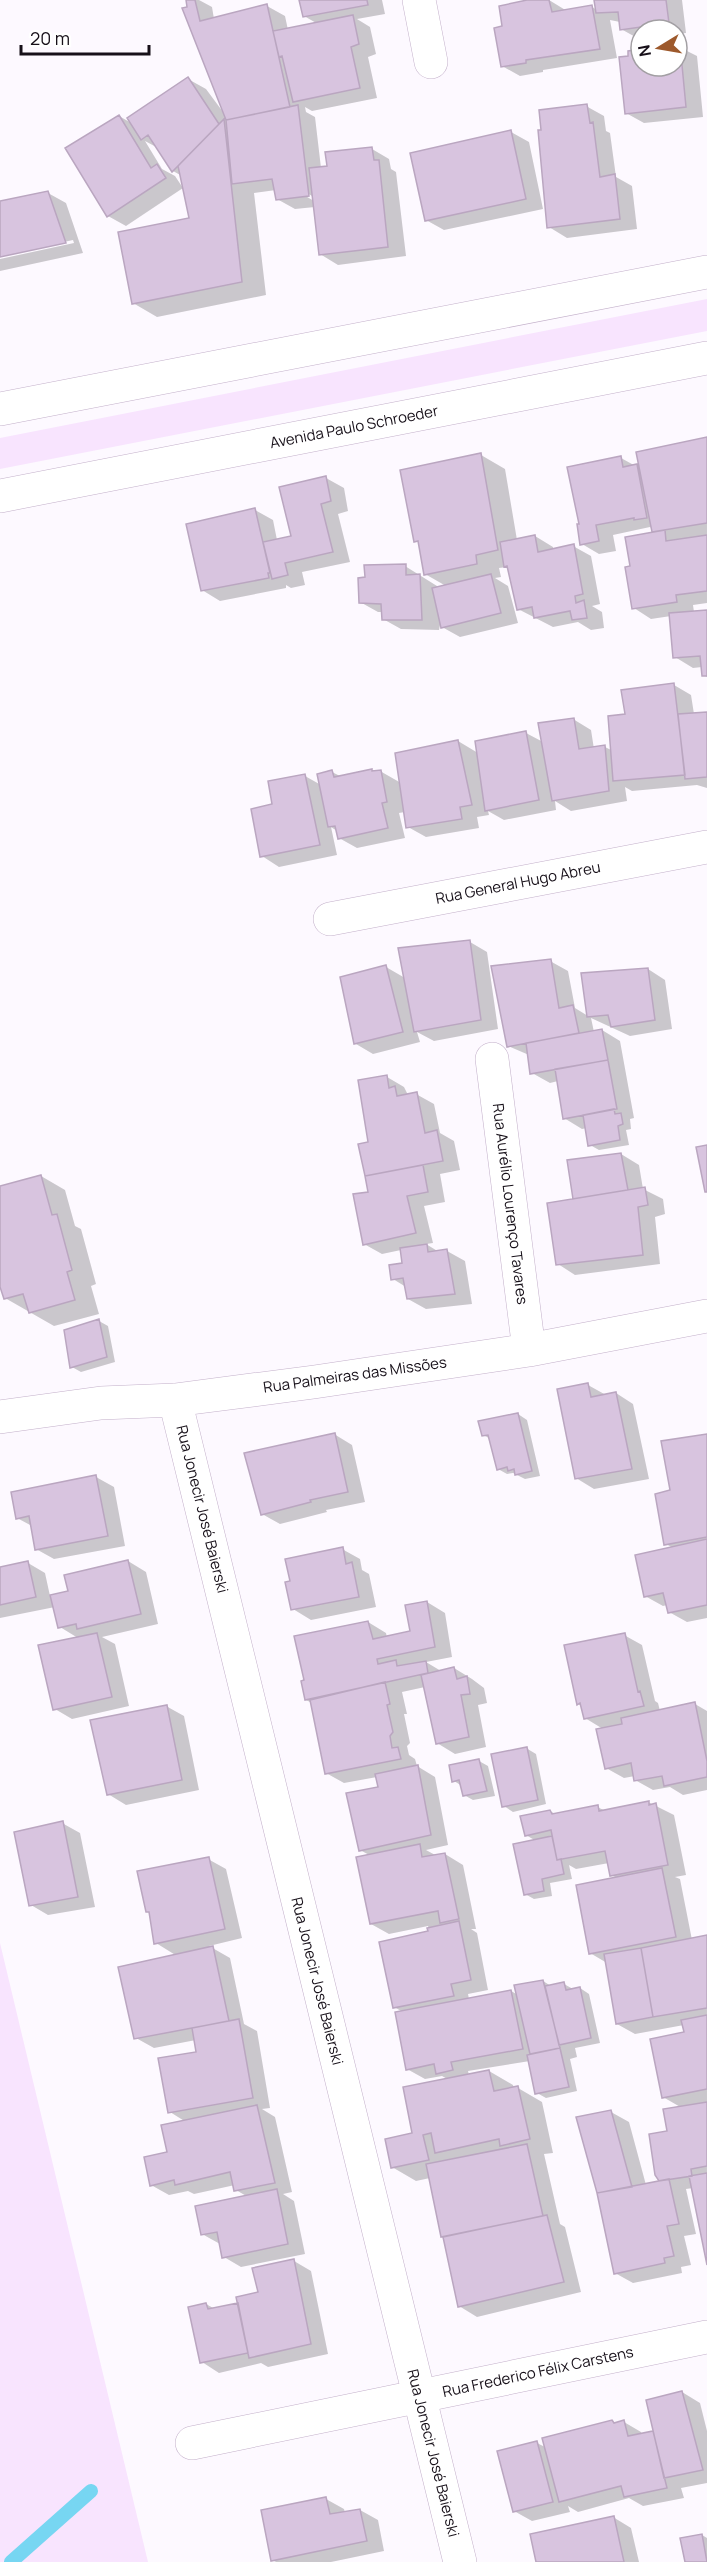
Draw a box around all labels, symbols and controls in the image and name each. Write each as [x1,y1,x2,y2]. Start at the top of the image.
scale bar [21,18,148,56]
north arrow [629,18,689,78]
text: 20 m [30,26,70,50]
text: N [632,43,656,59]
street label: Avenida Paulo Schroeder [268,400,440,453]
street label: Rua General Hugo Abreu [434,856,602,909]
street label: Rua Aurélio Lourenço Tavares [488,1102,533,1306]
street label: Rua Palmeiras das Missões [262,1351,448,1398]
street label: Rua Jonecir José Baierski [171,1423,234,1595]
street label: Rua Jonecir José Baierski [286,1895,349,2067]
street label: Rua Frederico Félix Carstens [440,2341,635,2402]
street label: Rua Jonecir José Baierski [402,2367,465,2539]

